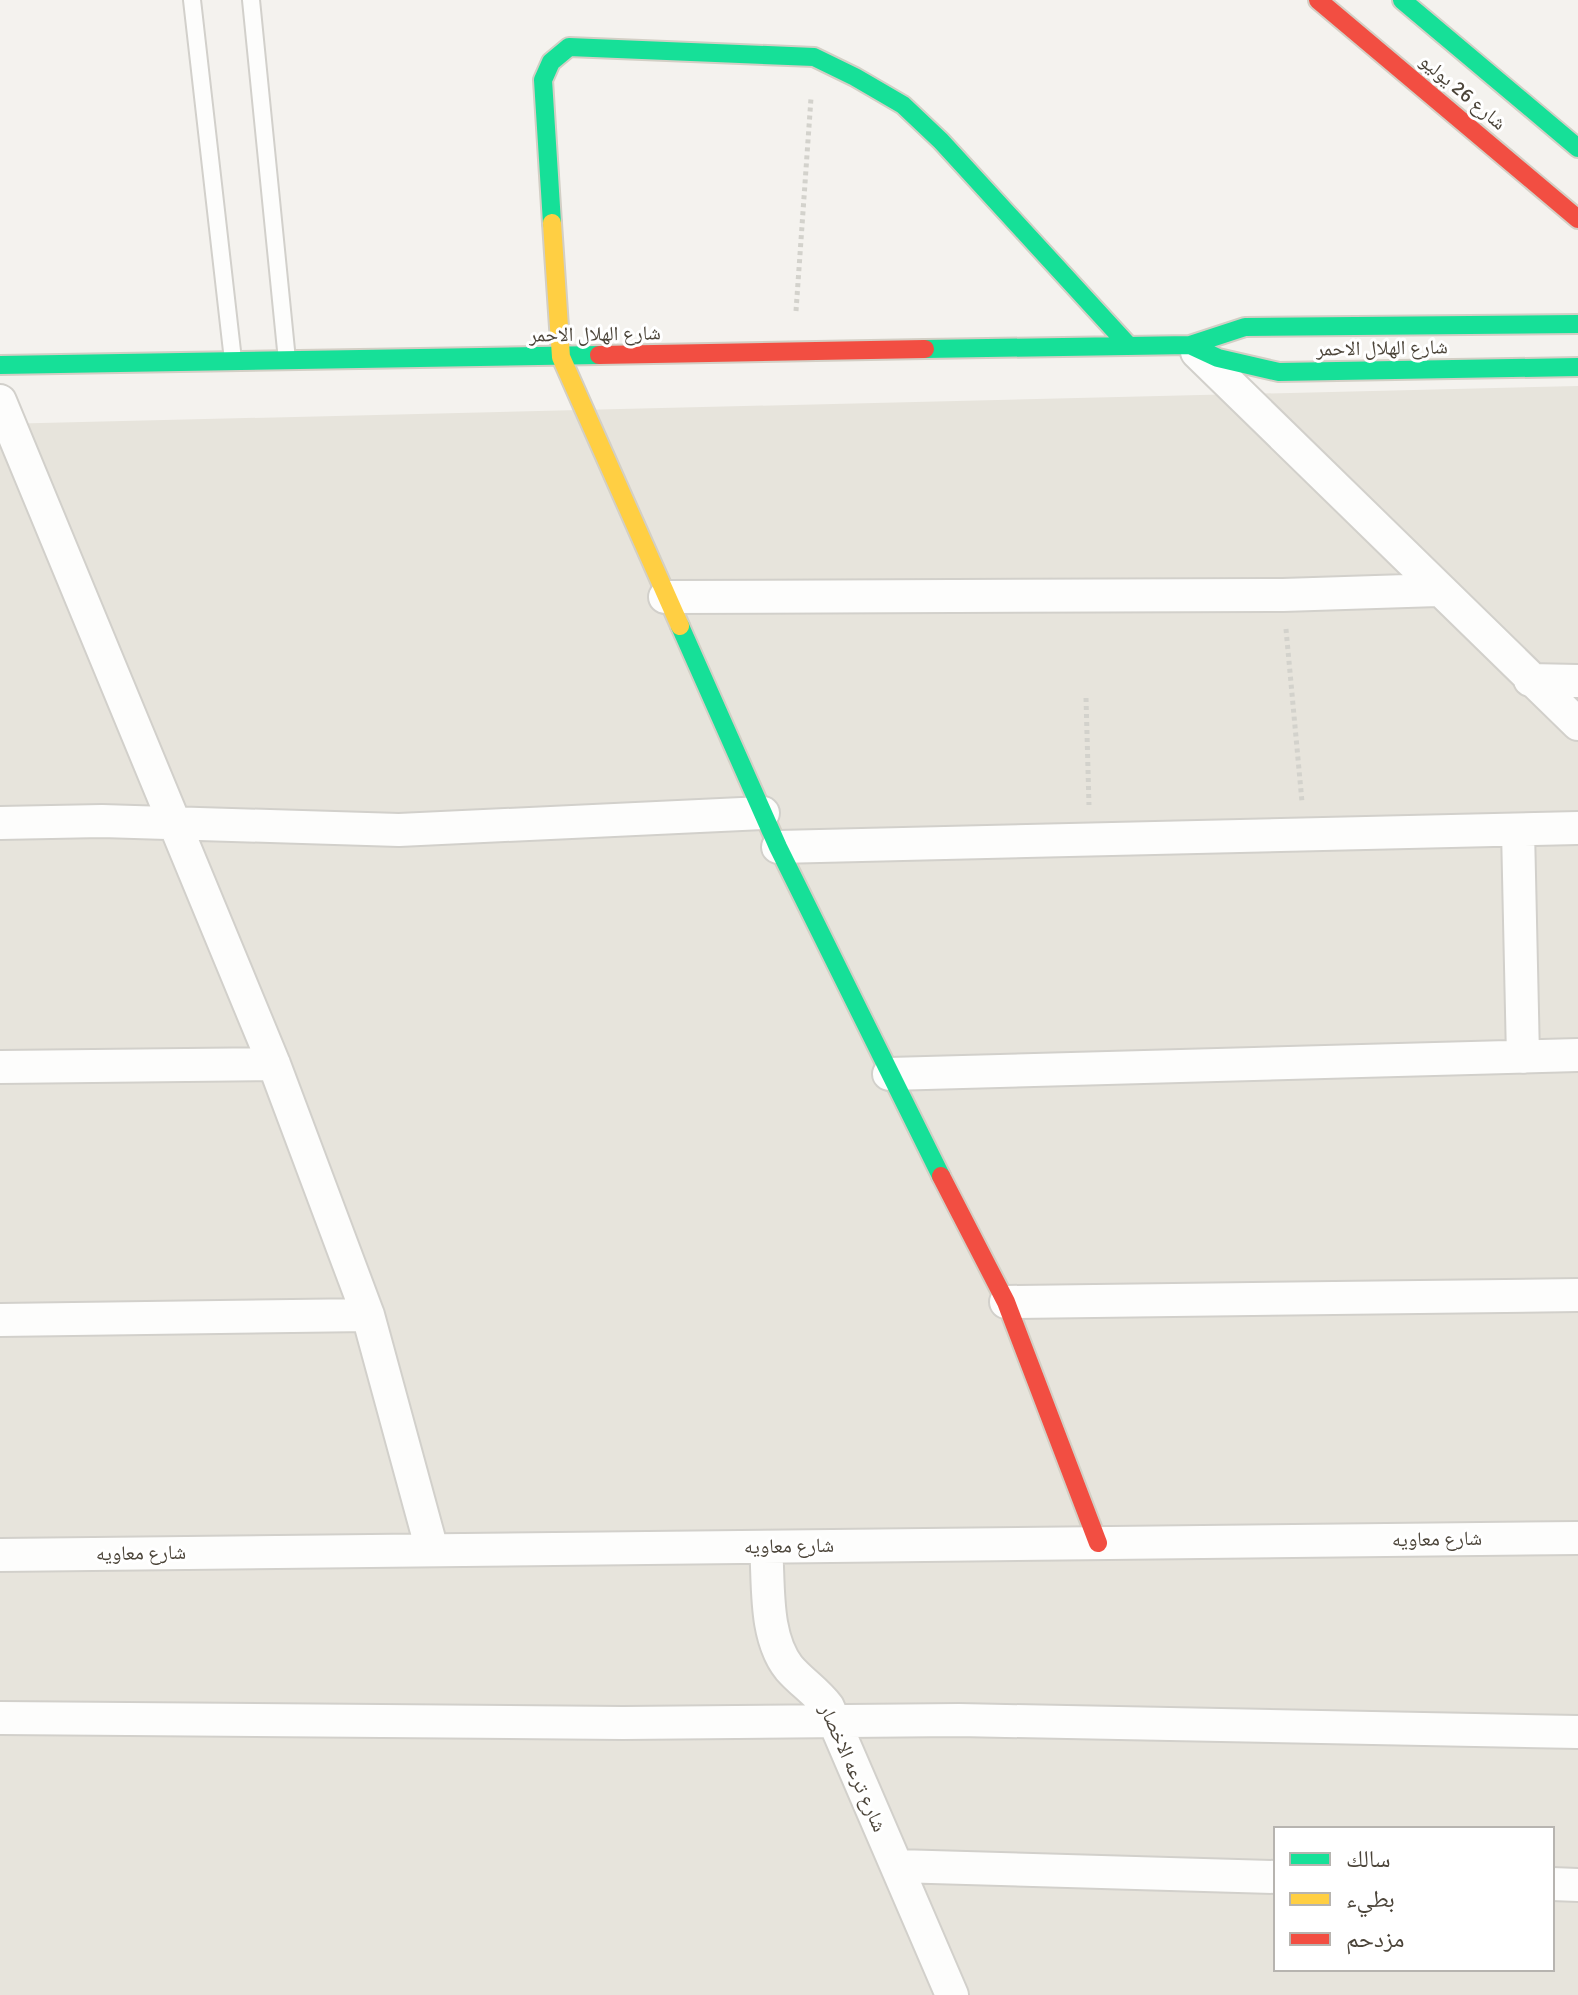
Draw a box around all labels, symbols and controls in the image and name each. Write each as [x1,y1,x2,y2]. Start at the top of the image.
street label: شارع 26 يوليو [1415,49,1511,135]
street label: شارع الهلال الاحمر [528,320,661,348]
street label: شارع الهلال الاحمر [1315,334,1448,362]
street label: شارع معاويه [1392,1526,1482,1552]
street label: شارع معاويه [744,1533,834,1559]
street label: شارع معاويه [96,1540,186,1566]
street label: شارع ترعه الاخصار [813,1699,892,1836]
legend [1274,1827,1554,1971]
text: سالك [1346,1844,1391,1874]
text: بطيء [1346,1884,1395,1918]
text: مزدحم [1346,1924,1405,1955]

